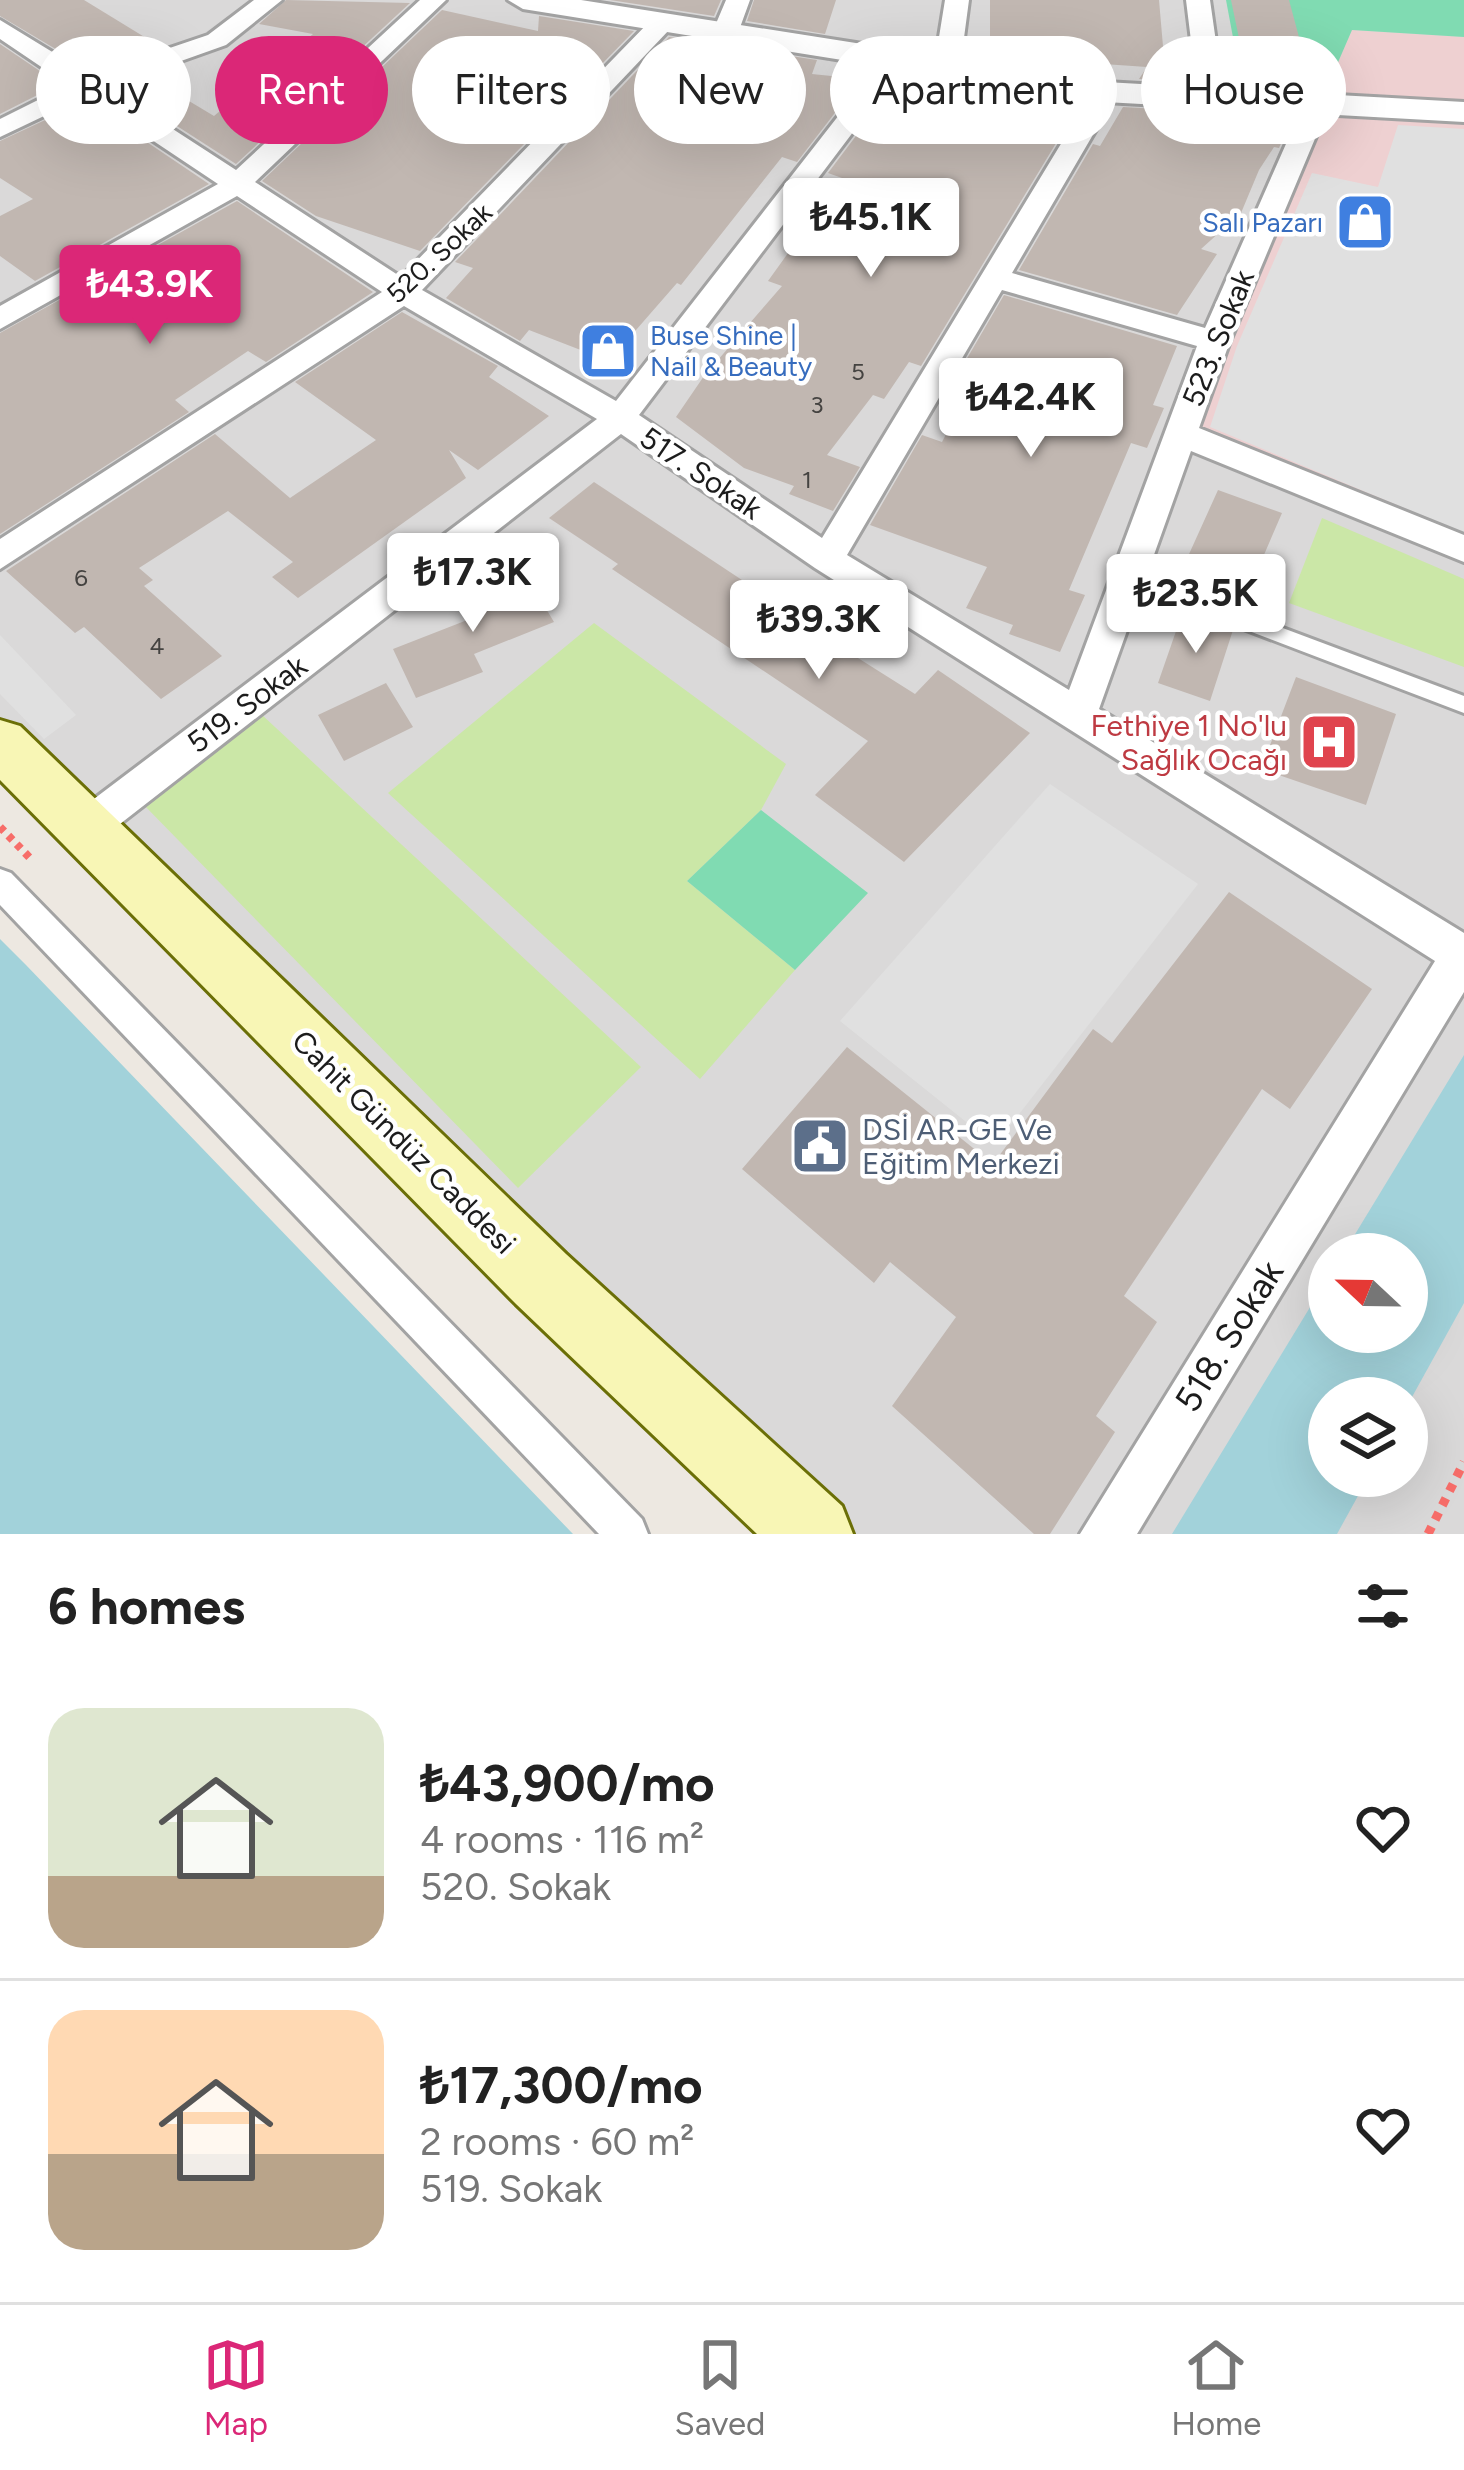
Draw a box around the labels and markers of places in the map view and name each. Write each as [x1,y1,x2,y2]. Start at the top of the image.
pin: ₺45.1K [773,178,969,280]
shop icon: Salı Pazarı [1334,191,1396,253]
place label: Salı Pazarı [1202,206,1323,239]
pin: ₺43.9K [52,245,248,347]
place label: Buse Shine | Nail & Beauty [650,319,812,383]
shop icon: Buse Shine | Nail & Beauty [577,320,639,382]
pin: ₺42.4K [933,358,1129,460]
pin: ₺17.3K [375,533,571,635]
pin: ₺23.5K [1098,554,1294,656]
pin: ₺39.3K [721,580,917,682]
place label: Fethiye 1 No'lu Sağlık Ocağı [1090,707,1287,778]
hospital icon: Fethiye 1 No'lu Sağlık Ocağı [1298,711,1360,773]
place label: DSİ AR-GE Ve Eğitim Merkezi [862,1111,1060,1182]
public building icon: DSİ AR-GE Ve Eğitim Merkezi [789,1115,851,1177]

